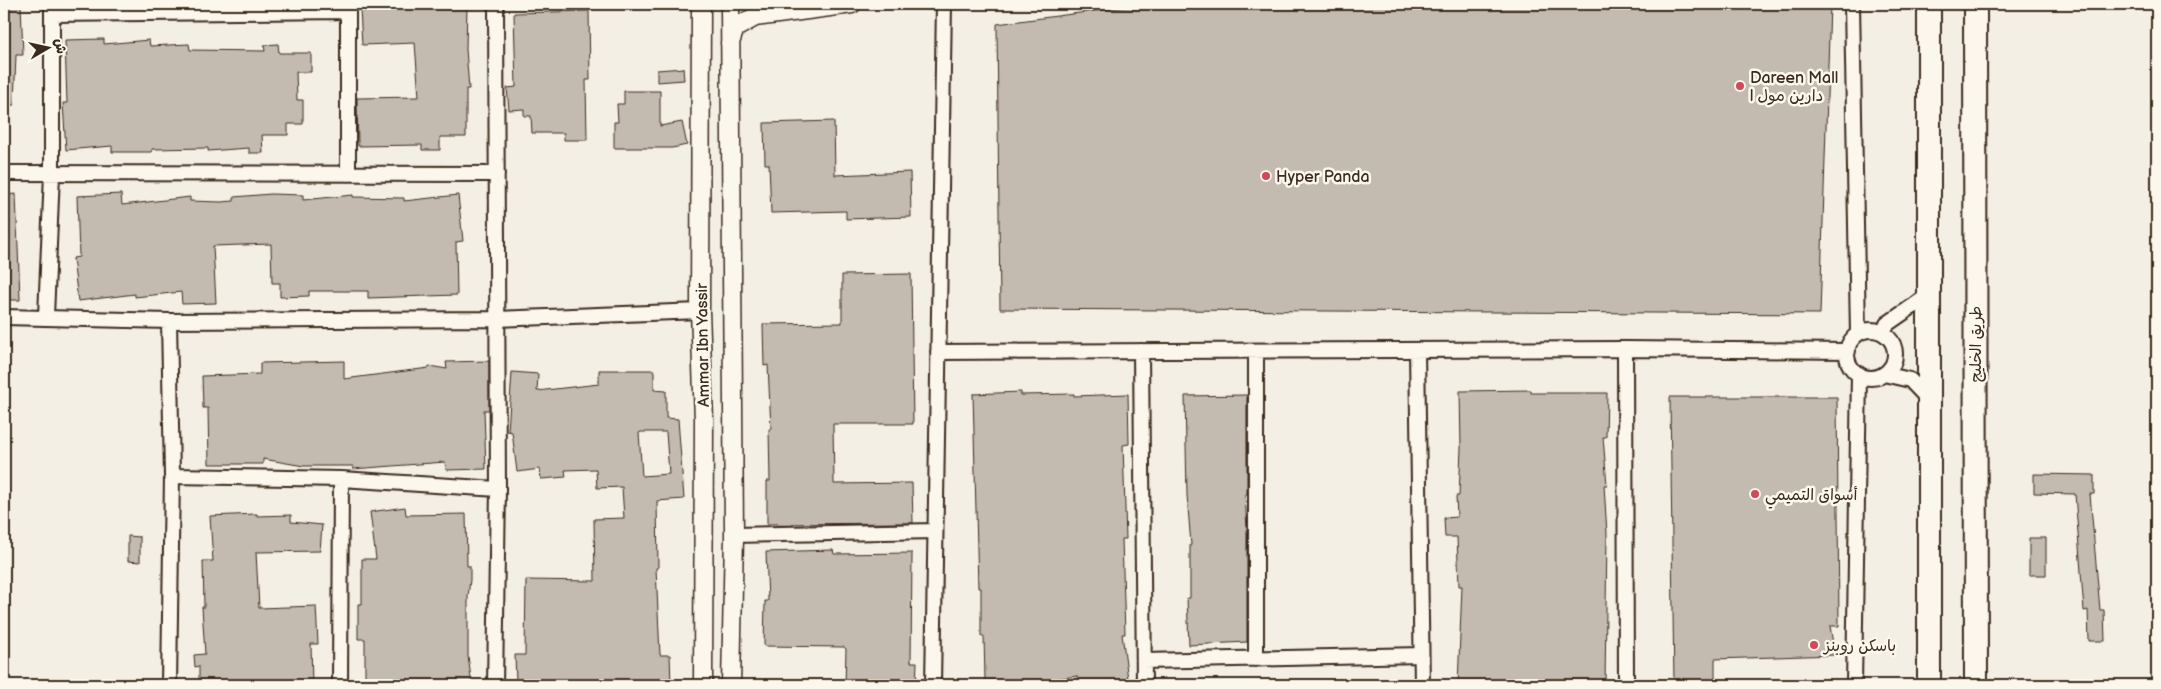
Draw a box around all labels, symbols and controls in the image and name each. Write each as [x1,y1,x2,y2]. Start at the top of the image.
north arrow [22,22,72,72]
text: ش [51,37,70,55]
place label: Dareen Mall | دارين مول [1750,69,1838,106]
marker: Dareen Mall | دارين مول [1734,80,1746,92]
place label: Hyper Panda [1276,168,1370,187]
marker: Hyper Panda [1260,170,1272,182]
street label: Ammar Ibn Yassir [693,283,714,407]
street label: طريق الخليج [1967,306,1986,382]
place label: أسواق التميمي [1765,486,1858,509]
marker: أسواق التميمي [1749,488,1761,500]
place label: باسكن روبنز [1822,637,1896,656]
marker: باسكن روبنز [1808,639,1820,651]

